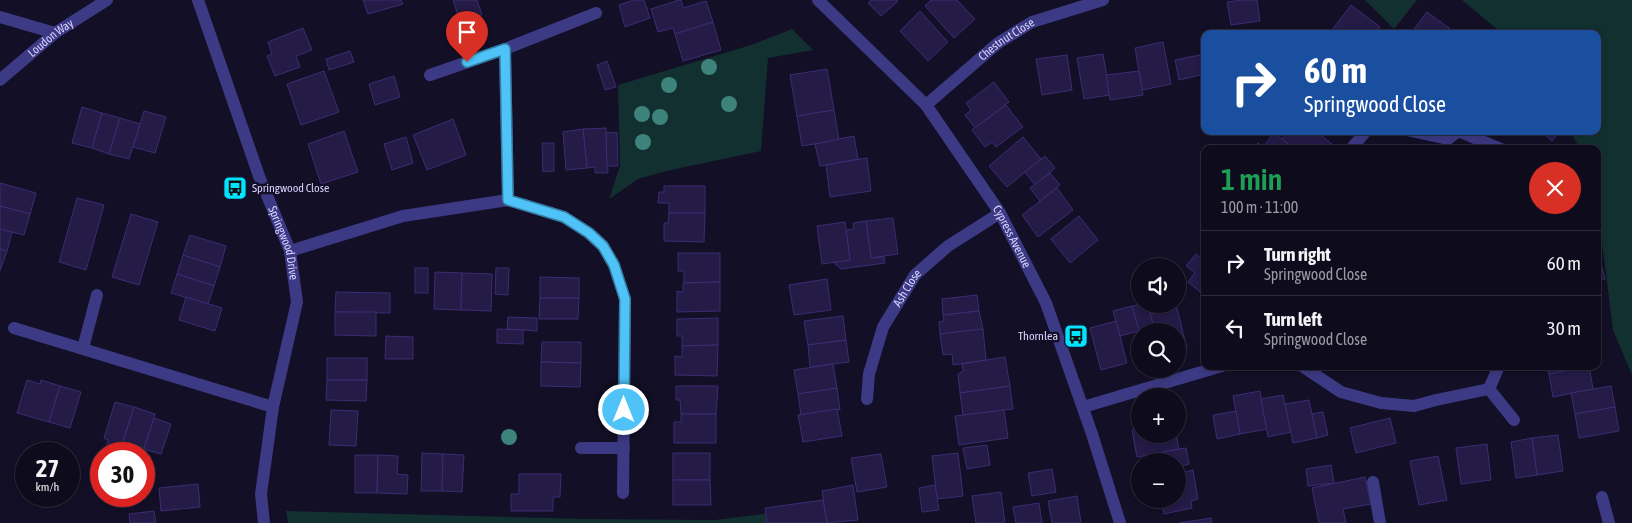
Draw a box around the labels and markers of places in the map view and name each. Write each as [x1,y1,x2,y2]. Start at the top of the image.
pin [446,11,488,62]
bus stop icon: Springwood Close [222,175,248,201]
place label: Springwood Close [252,181,329,195]
bus stop icon: Thornlea [1063,323,1089,349]
place label: Thornlea [1018,329,1058,343]

